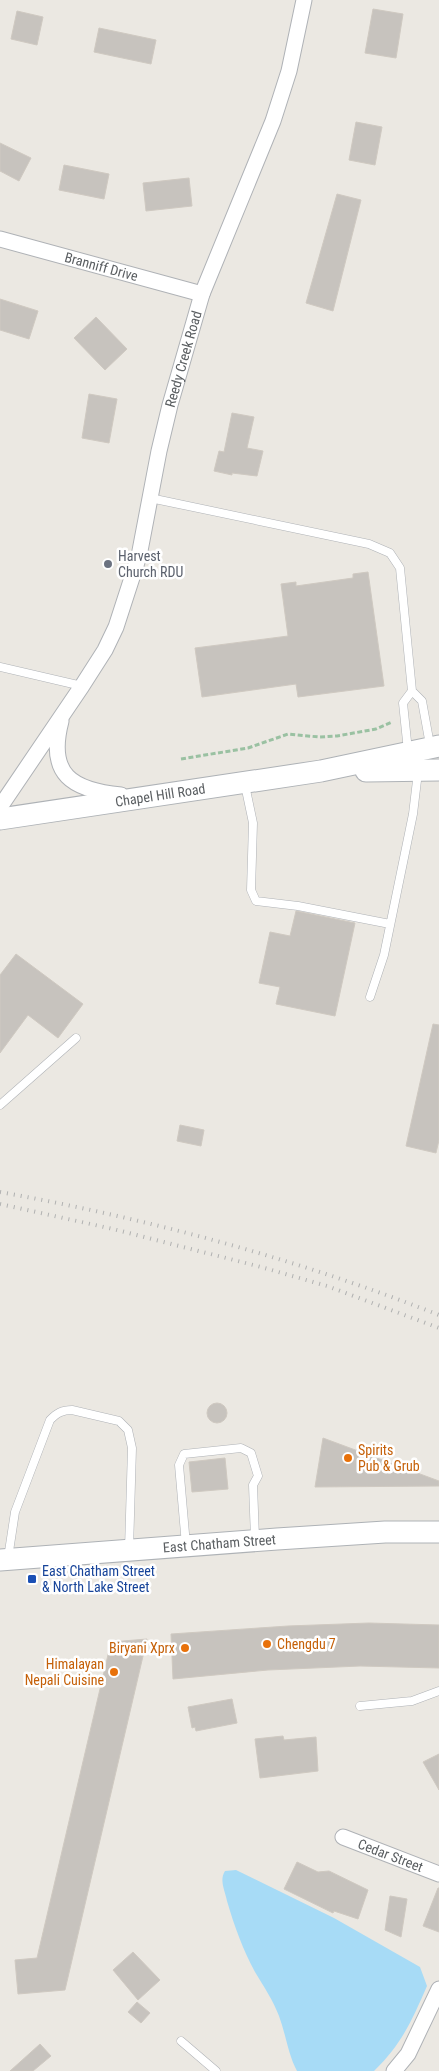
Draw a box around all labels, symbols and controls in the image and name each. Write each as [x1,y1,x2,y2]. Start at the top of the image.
street label: Branniff Drive [63,249,140,284]
street label: Reedy Creek Road [162,309,205,409]
place label: Harvest Church RDU [118,548,183,580]
marker: Harvest Church RDU [102,558,114,570]
street label: Chapel Hill Road [114,780,206,810]
place label: Spirits Pub & Grub [358,1442,420,1474]
marker: Spirits Pub & Grub [342,1452,354,1464]
street label: East Chatham Street [162,1531,276,1556]
place label: East Chatham Street & North Lake Street [42,1563,155,1595]
marker: East Chatham Street & North Lake Street [26,1573,38,1585]
place label: Chengdu 7 [277,1636,336,1652]
marker: Chengdu 7 [261,1638,273,1650]
place label: Biryani Xprx [109,1640,175,1656]
marker: Biryani Xprx [179,1642,191,1654]
place label: Himalayan Nepali Cuisine [25,1656,104,1688]
marker: Himalayan Nepali Cuisine [108,1666,120,1678]
street label: Cedar Street [356,1836,425,1875]

